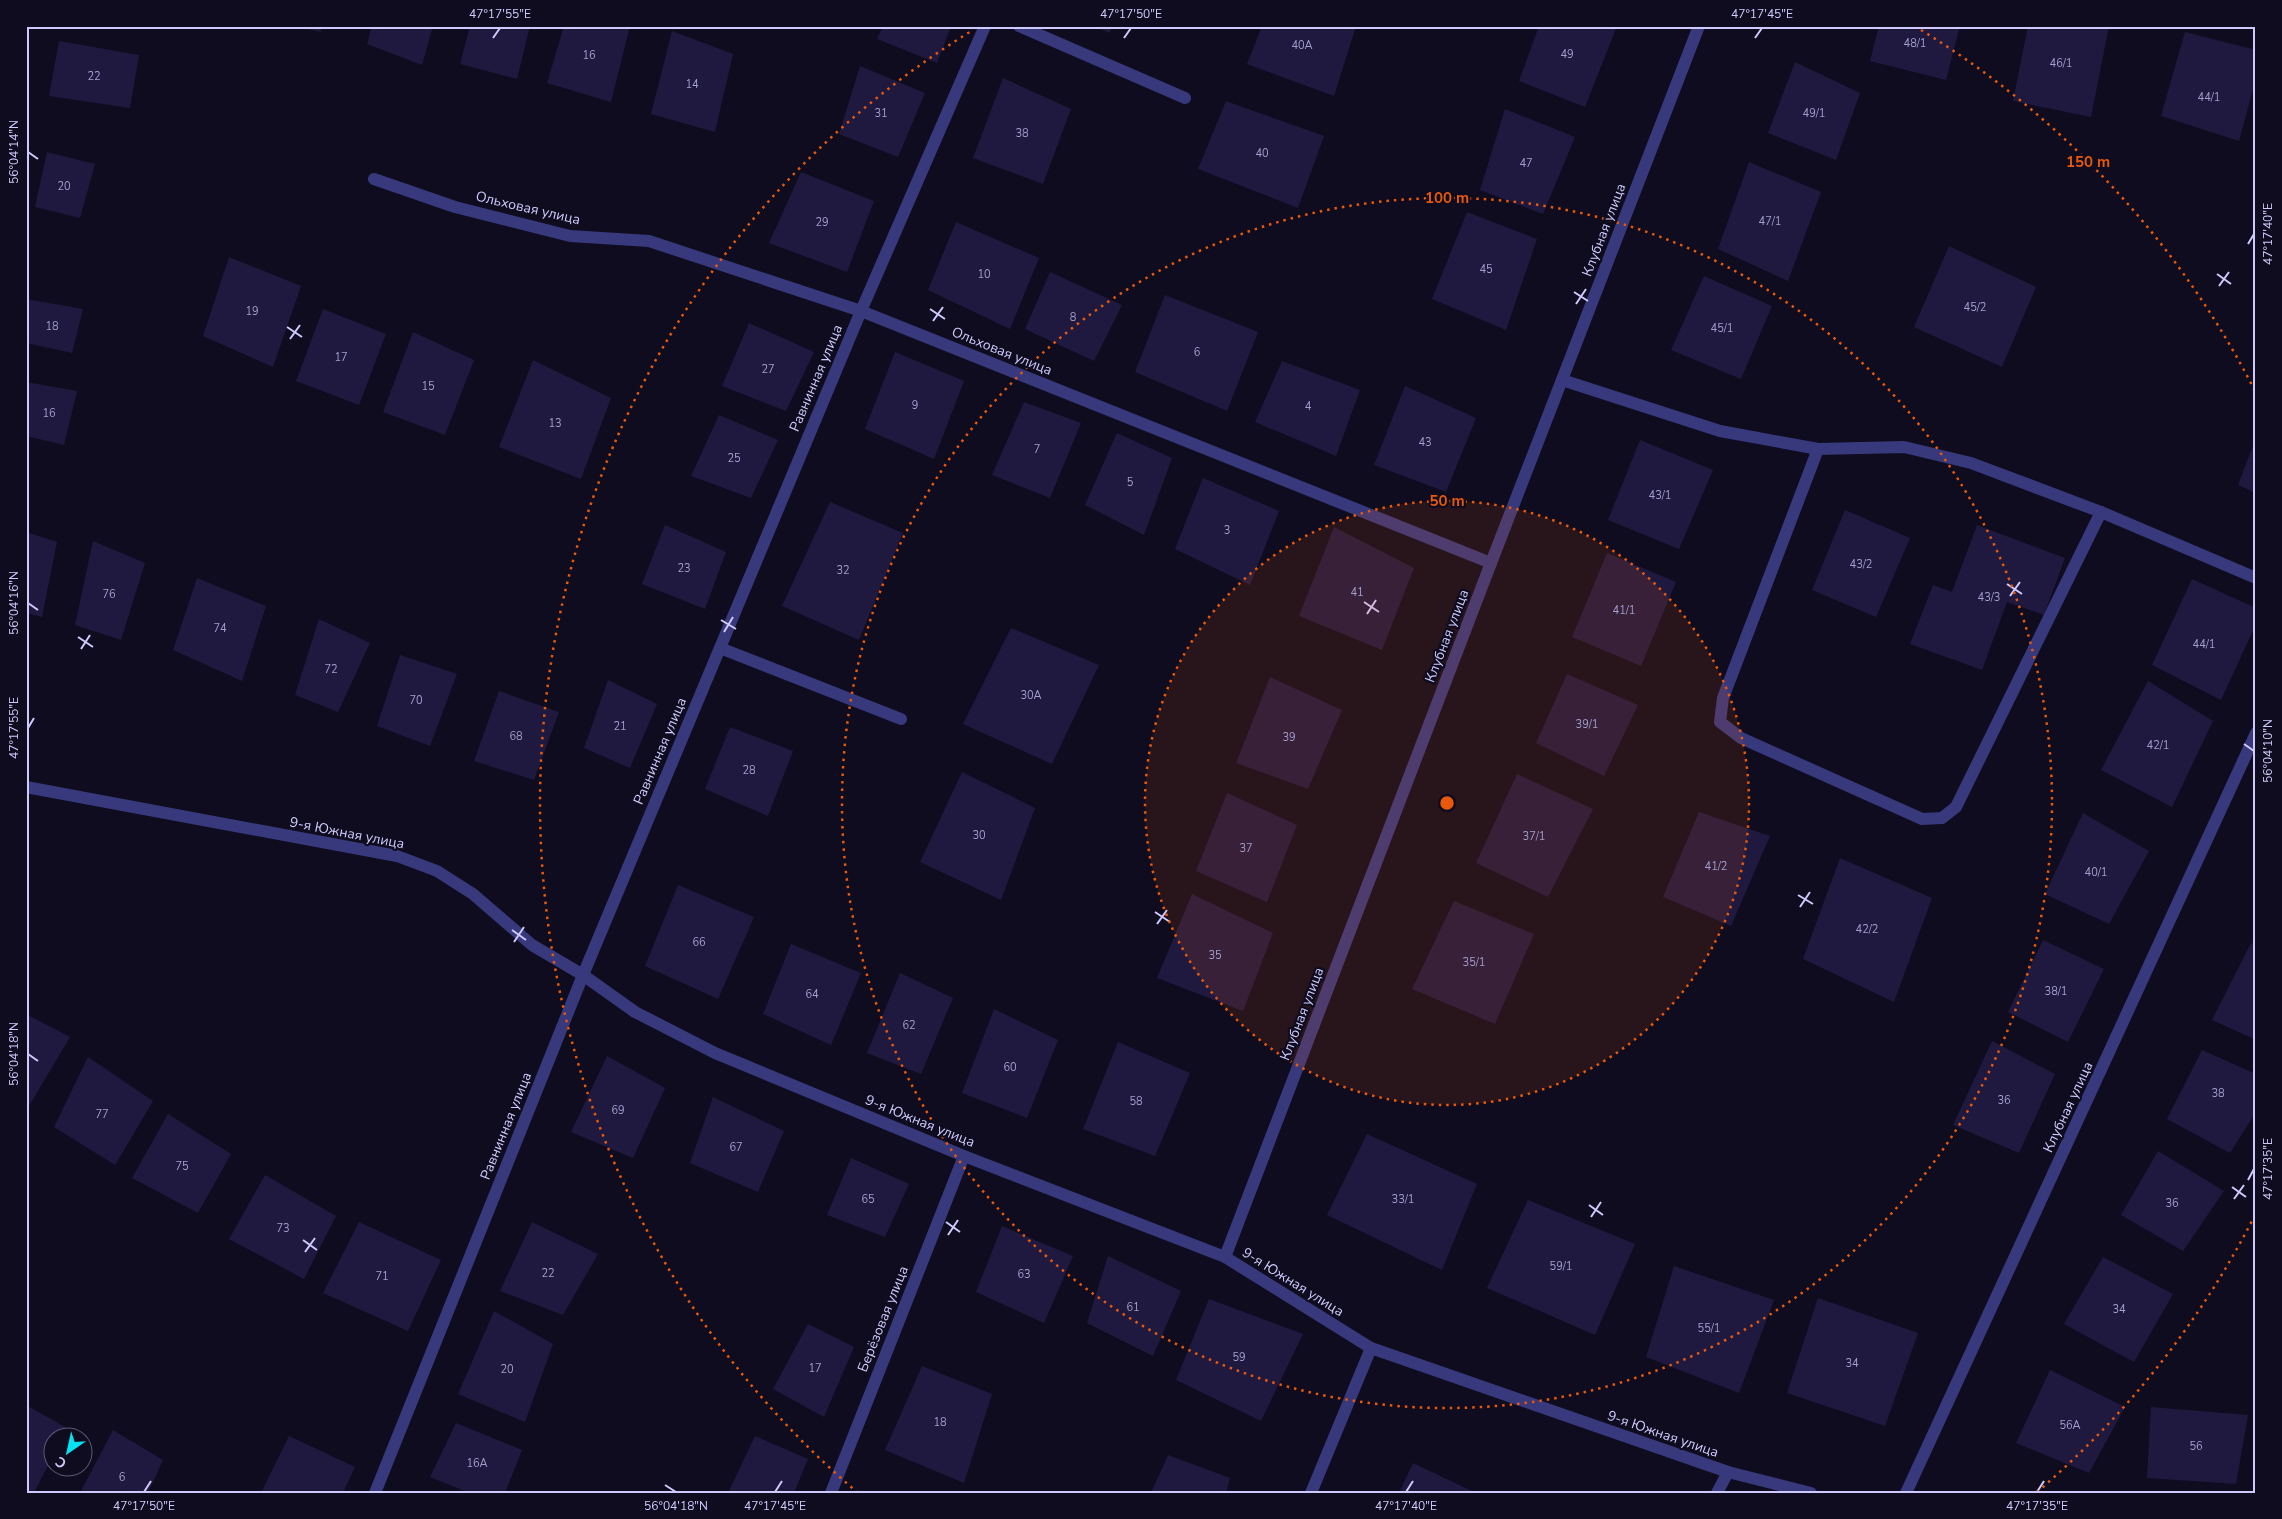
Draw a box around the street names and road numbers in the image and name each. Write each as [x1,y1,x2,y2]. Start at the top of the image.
street label: Клубная улица [1578,181,1630,279]
street label: Ольховая улица [474,187,582,229]
street label: Равнинная улица [785,322,847,434]
street label: Ольховая улица [949,322,1055,380]
street label: Клубная улица [1421,587,1473,685]
street label: Равнинная улица [629,695,691,807]
street label: 9-я Южная улица [288,813,406,853]
street label: Клубная улица [1276,965,1328,1063]
street label: Клубная улица [2039,1058,2097,1156]
street label: Равнинная улица [476,1069,536,1183]
street label: 9-я Южная улица [862,1090,978,1152]
street label: 9-я Южная улица [1239,1243,1347,1321]
street label: Берёзовая улица [853,1263,913,1375]
street label: 9-я Южная улица [1605,1406,1721,1462]

